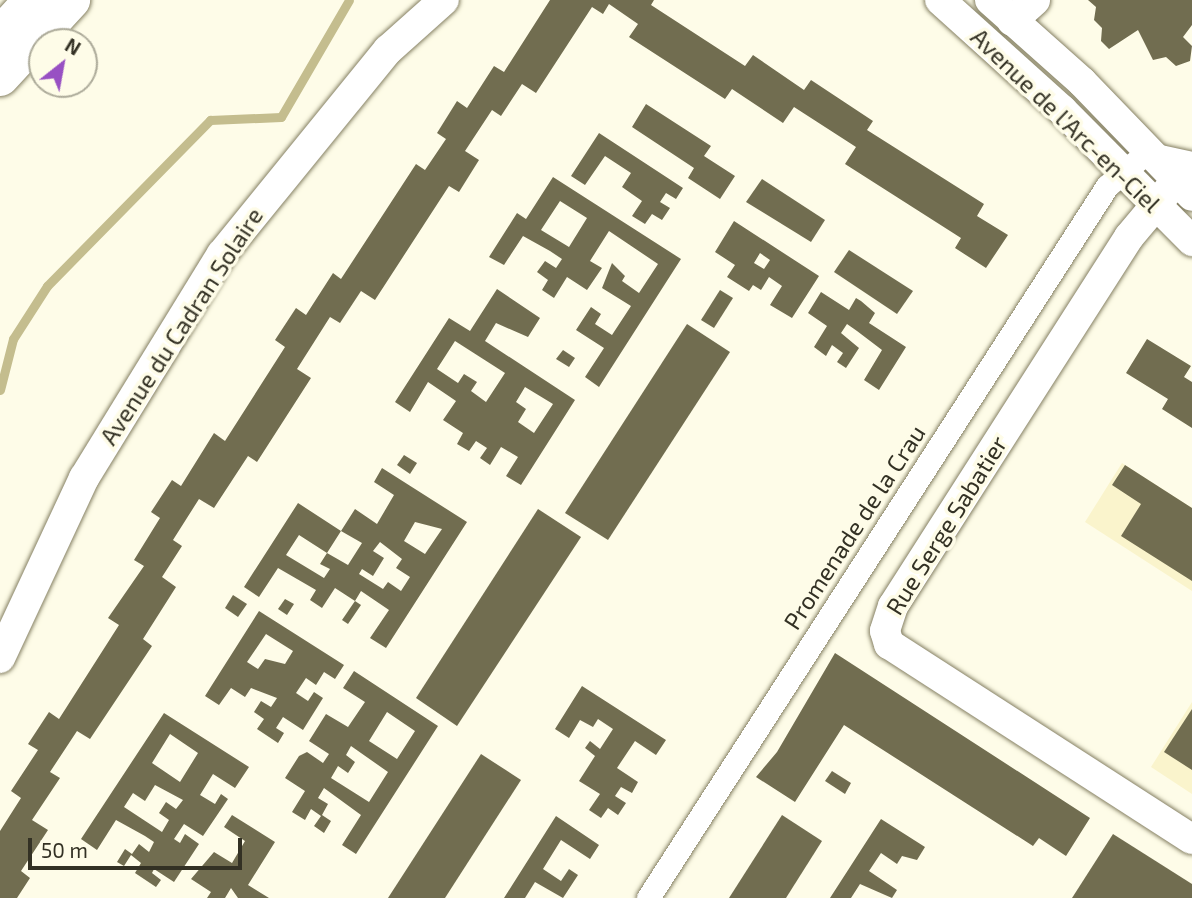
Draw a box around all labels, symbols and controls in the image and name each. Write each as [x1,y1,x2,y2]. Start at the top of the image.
street label: Avenue de l'Arc-en-Ciel [965,22,1167,218]
north arrow [28,28,98,98]
text: N [61,33,85,60]
street label: Avenue du Cadran Solaire [94,202,268,450]
street label: Promenade de la Crau [777,419,931,635]
street label: Rue Serge Sabatier [879,430,1013,620]
scale bar [32,824,245,868]
text: 50 m [41,837,88,862]

